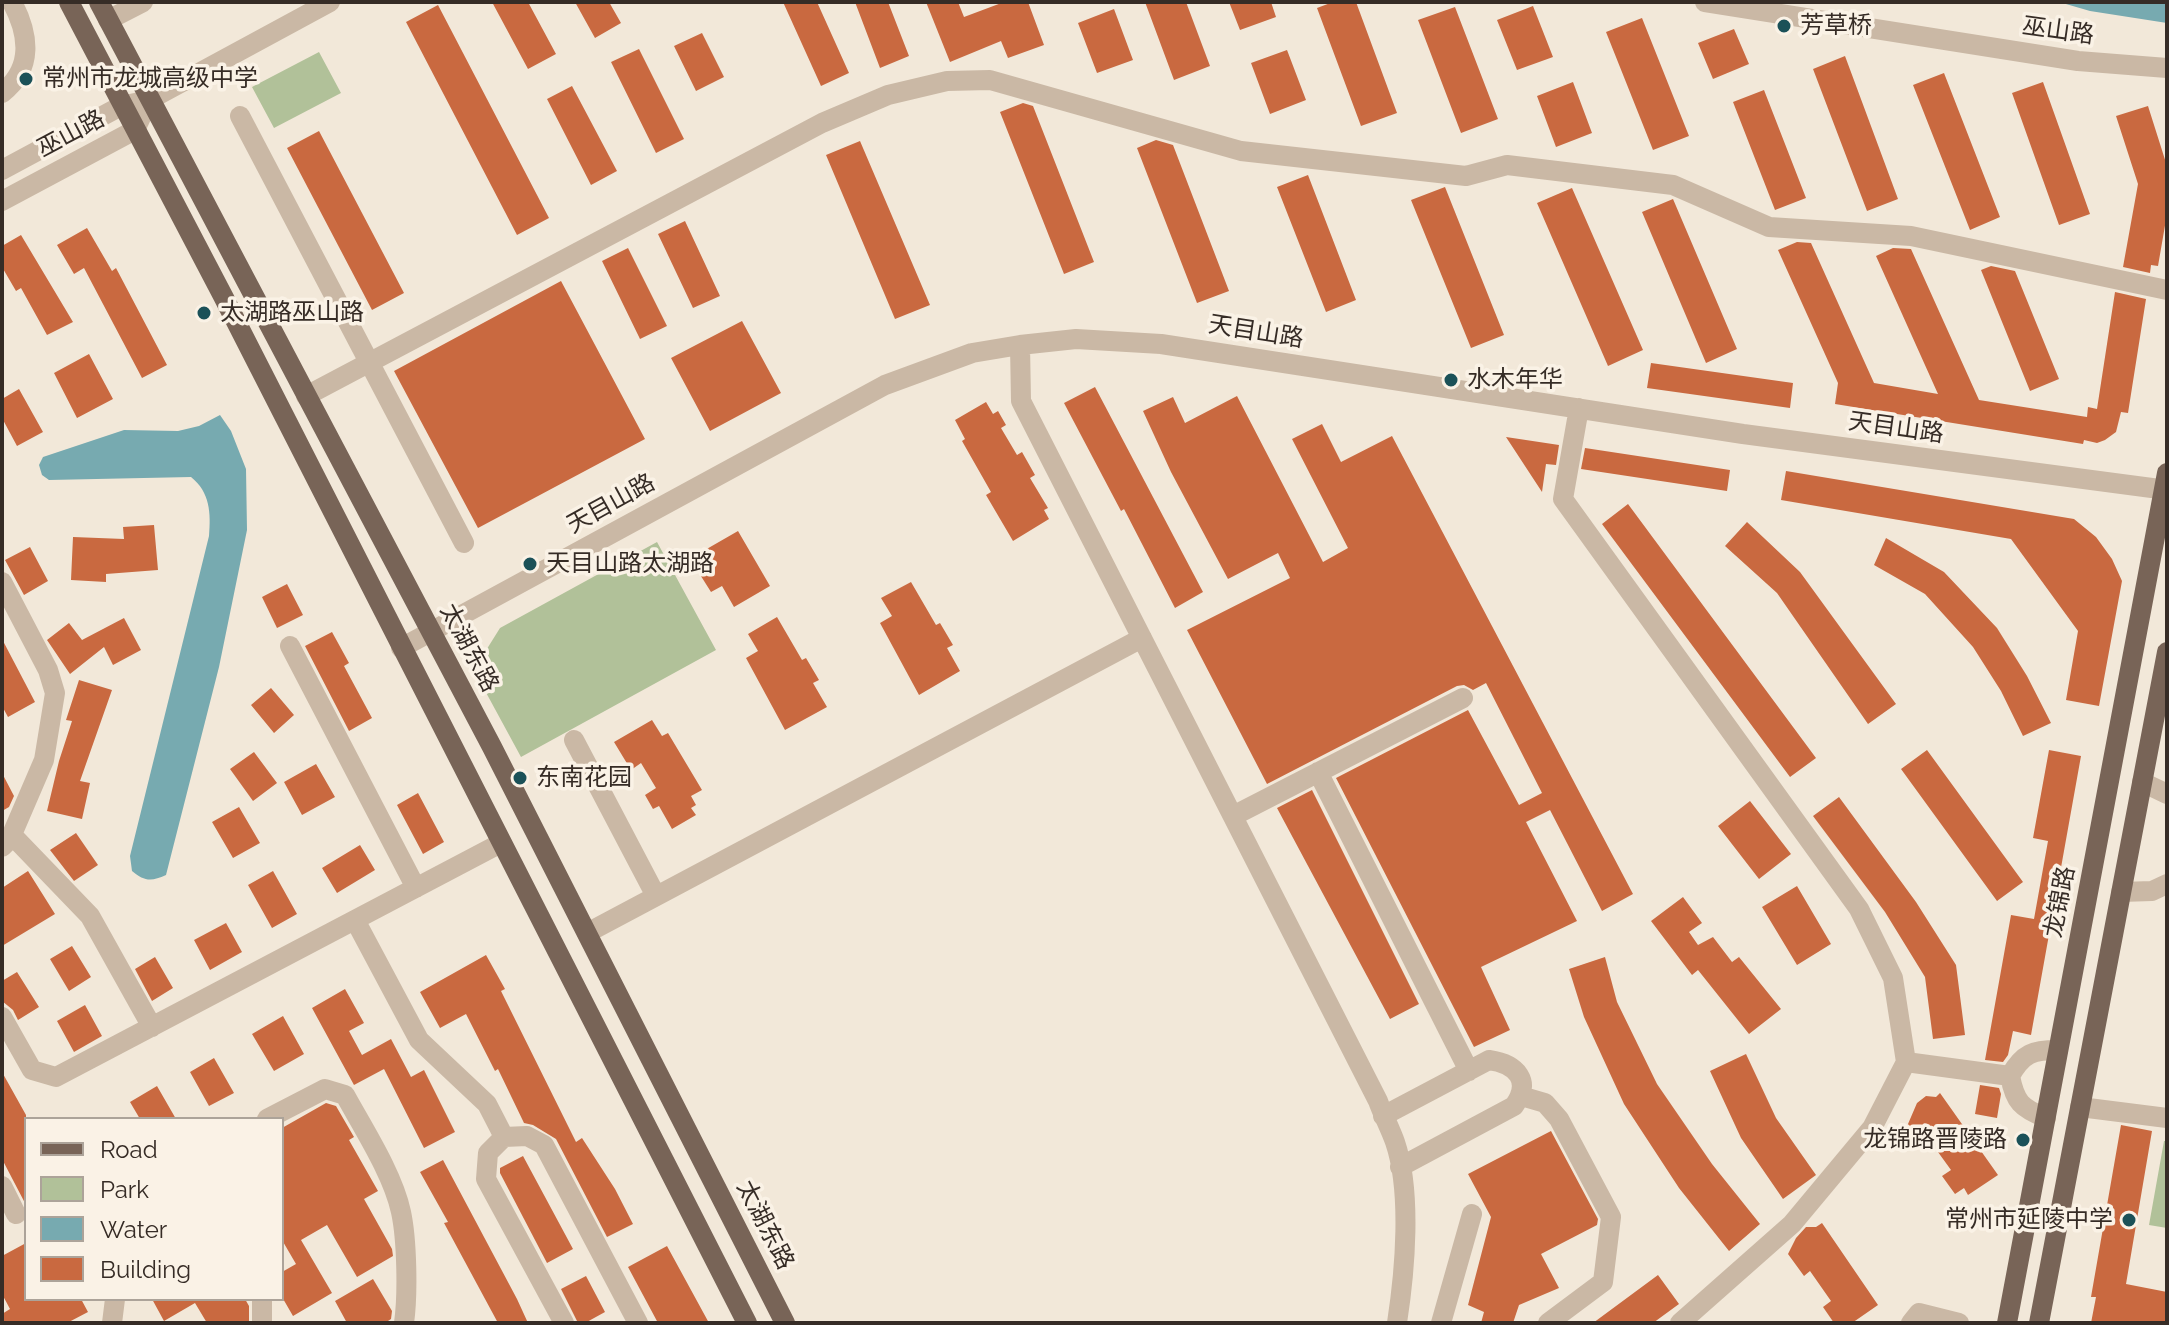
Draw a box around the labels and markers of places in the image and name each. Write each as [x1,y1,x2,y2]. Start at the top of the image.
place label: 芳草桥 [1800,12,1872,40]
marker: 芳草桥 [1775,17,1793,35]
place label: 常州市龙城高级中学 [42,65,258,93]
marker: 常州市龙城高级中学 [17,70,35,88]
place label: 太湖路巫山路 [220,299,364,327]
marker: 太湖路巫山路 [195,304,213,322]
place label: 水木年华 [1467,366,1563,394]
marker: 水木年华 [1442,371,1460,389]
place label: 天目山路太湖路 [546,550,714,578]
marker: 天目山路太湖路 [521,555,539,573]
place label: 东南花园 [536,764,632,792]
marker: 东南花园 [511,769,529,787]
place label: 龙锦路晋陵路 [1863,1126,2007,1154]
marker: 龙锦路晋陵路 [2014,1131,2032,1149]
place label: 常州市延陵中学 [1945,1206,2113,1234]
marker: 常州市延陵中学 [2120,1211,2138,1229]

